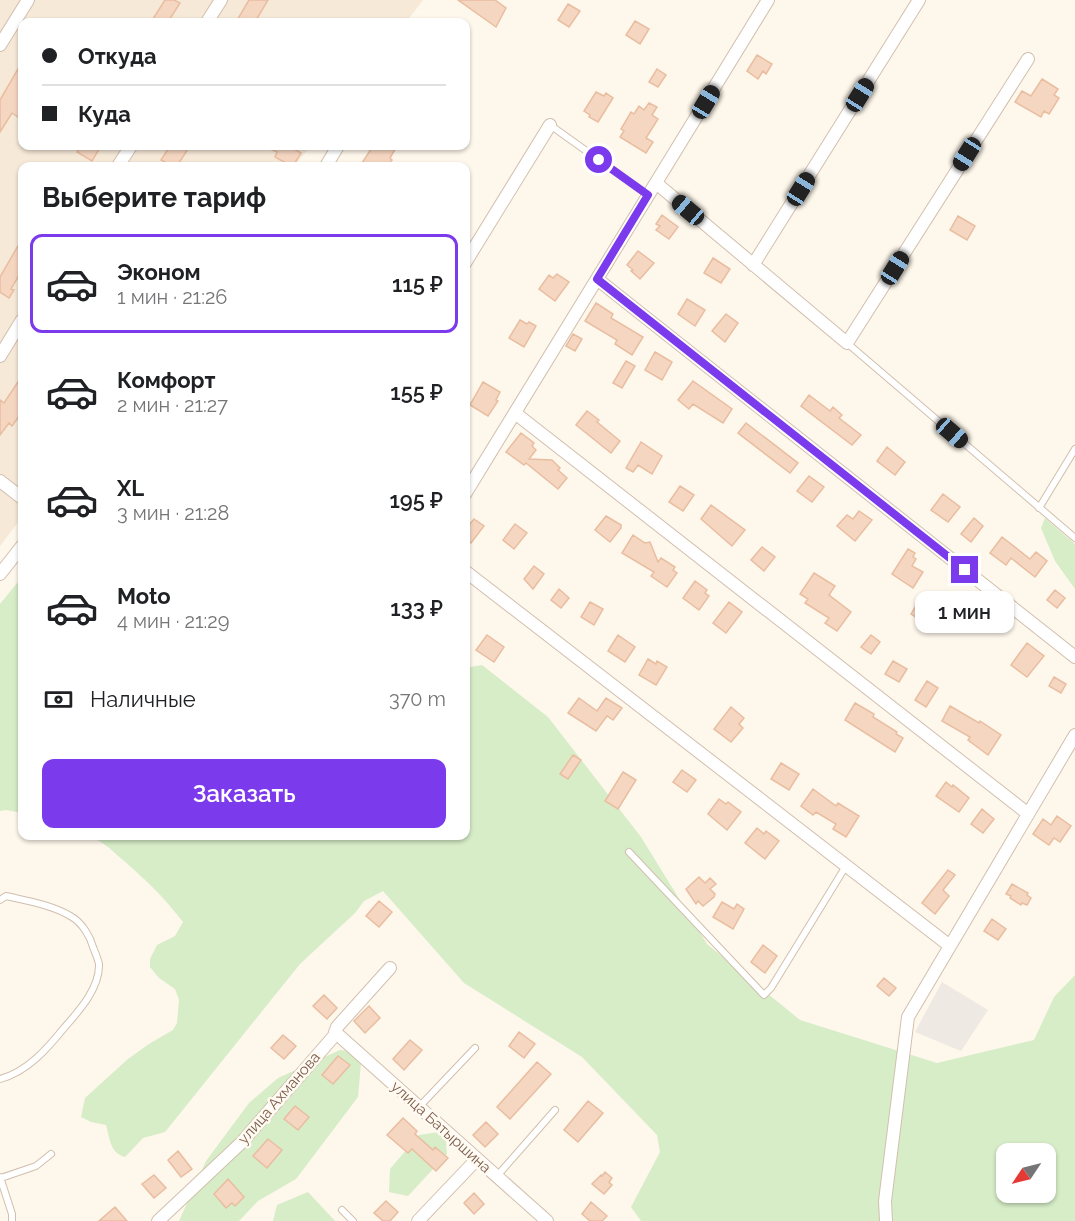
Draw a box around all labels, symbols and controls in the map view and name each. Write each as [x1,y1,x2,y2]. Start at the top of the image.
text: Откуда [78,43,157,69]
car [843,75,877,115]
car [689,82,723,122]
text: Куда [78,101,131,127]
car [950,134,984,174]
route start [585,146,612,173]
car [784,169,818,209]
text: Выберите тариф [42,182,266,213]
car [668,192,708,228]
car [878,248,912,288]
icon: car [45,257,99,311]
text: Эконом [117,259,201,285]
text: 115 ₽ [392,271,443,297]
text: 1 мин · 21:26 [117,285,227,309]
icon: car [45,365,99,419]
text: Комфорт [117,367,215,393]
text: 155 ₽ [390,379,443,405]
text: 2 мин · 21:27 [117,393,228,417]
car [933,414,971,452]
icon: car [45,473,99,527]
text: XL [117,475,144,501]
text: 195 ₽ [389,487,443,513]
text: 3 мин · 21:28 [117,501,229,525]
route end [951,556,978,583]
icon: car [45,581,99,635]
text: Moto [117,583,171,609]
callout: 1 мин [916,591,1014,633]
text: 133 ₽ [390,595,443,621]
text: 1 мин [938,600,991,624]
text: 4 мин · 21:29 [117,609,229,633]
icon: cash [42,683,75,716]
text: Наличные [90,686,196,712]
text: 370 m [389,687,446,711]
button: Заказать [42,759,446,828]
street label: улица Ахманова [234,1048,324,1148]
street label: улица Батыршина [387,1077,495,1177]
north arrow [996,1143,1056,1203]
map controls [996,1143,1056,1203]

